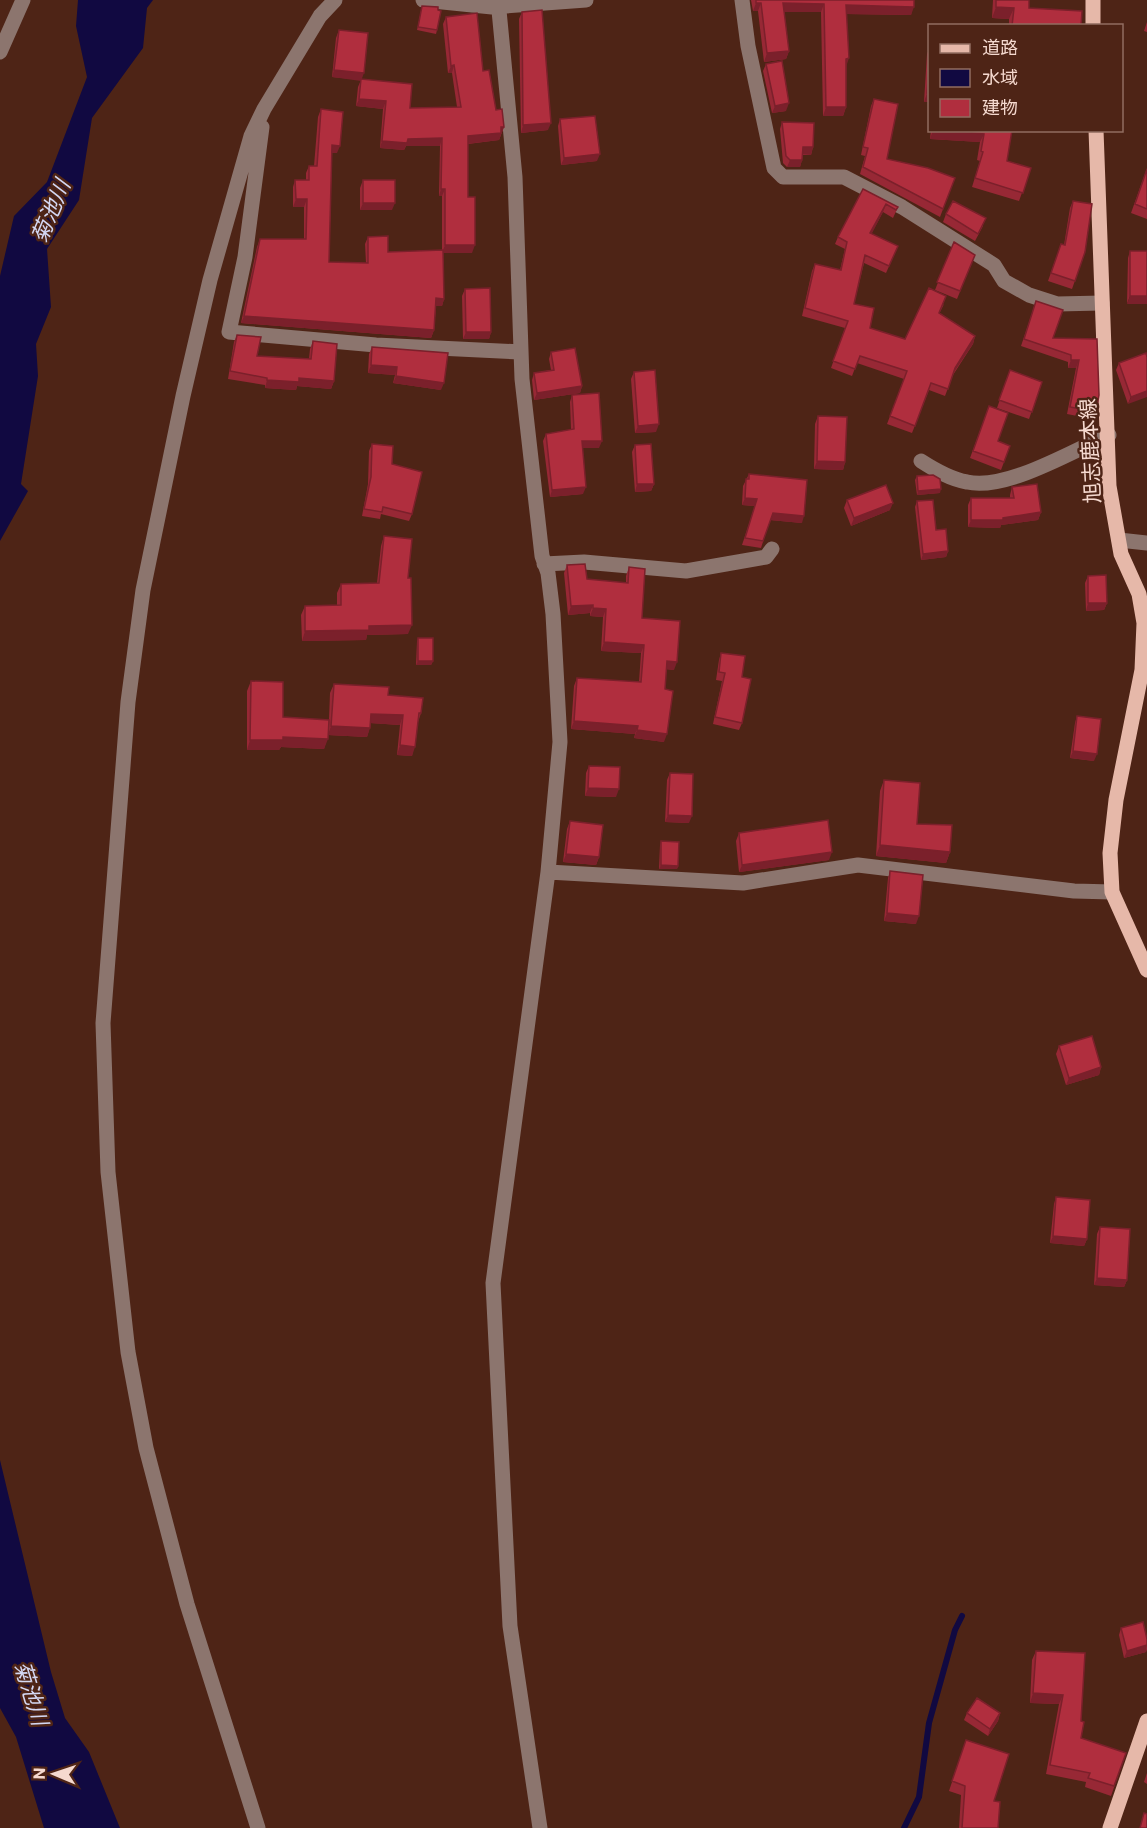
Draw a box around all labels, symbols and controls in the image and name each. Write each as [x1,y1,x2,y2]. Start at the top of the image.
legend [928,24,1123,132]
text: 道路 [982,36,1018,58]
text: 水域 [982,66,1018,88]
text: 建物 [982,96,1018,118]
water label: 菊池川 [25,174,76,247]
street label: 旭志鹿本線 [1074,398,1104,504]
water label: 菊池川 [9,1657,55,1730]
north arrow [24,1744,84,1804]
text: N [29,1767,48,1780]

